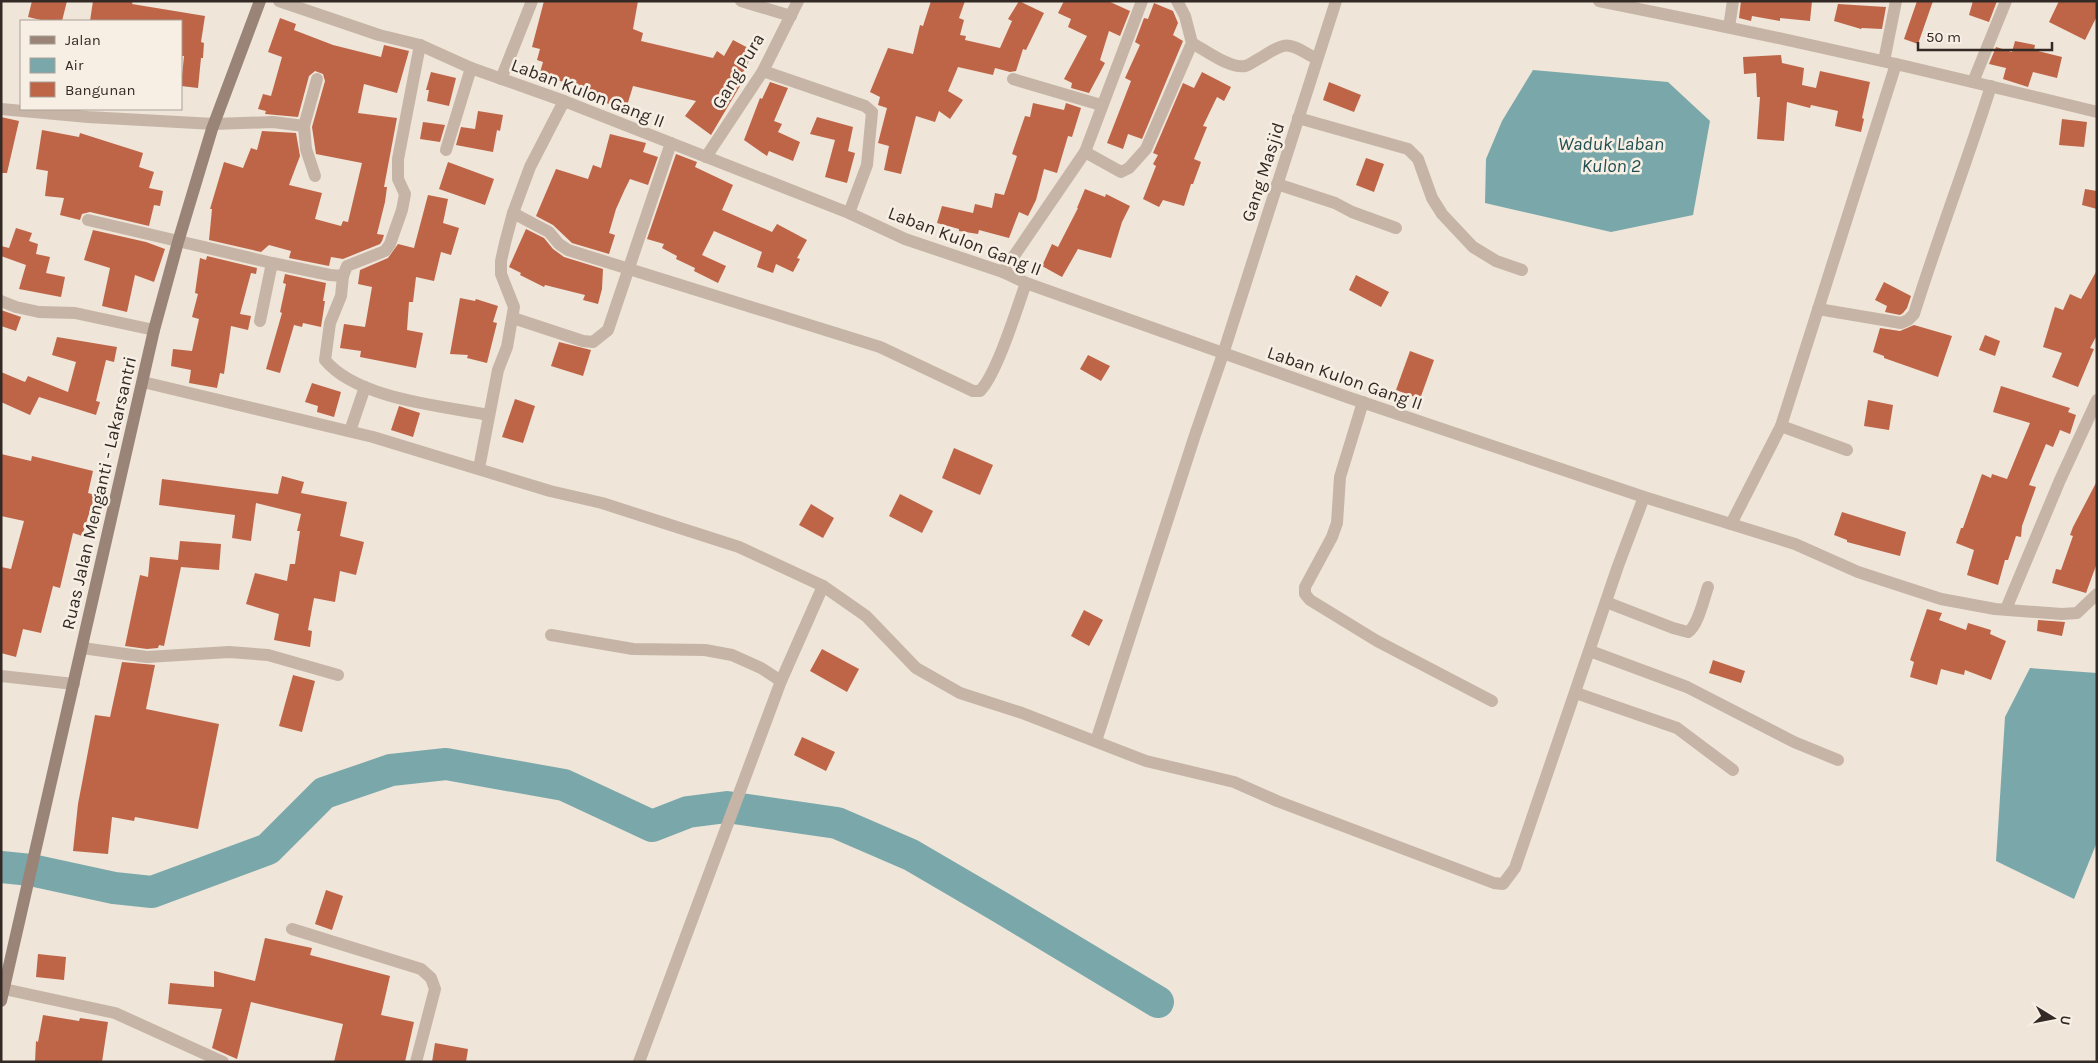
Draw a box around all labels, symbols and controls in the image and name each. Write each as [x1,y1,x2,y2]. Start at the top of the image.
legend [20,20,182,110]
scale bar [1918,20,2052,52]
text: 50 m [1926,28,1961,46]
street label: Gang Pura [707,29,769,113]
text: Jalan [65,31,101,49]
street label: Laban Kulon Gang II [508,54,668,132]
text: Air [65,56,84,74]
text: Bangunan [65,81,136,99]
street label: Gang Masjid [1237,120,1289,224]
water label: Waduk Laban Kulon 2 [1558,133,1664,177]
street label: Laban Kulon Gang II [885,202,1045,280]
street label: Laban Kulon Gang II [1264,341,1426,415]
street label: Ruas Jalan Menganti - Lakarsantri [57,354,141,632]
north arrow [2028,993,2078,1043]
text: U [2056,1014,2075,1026]

